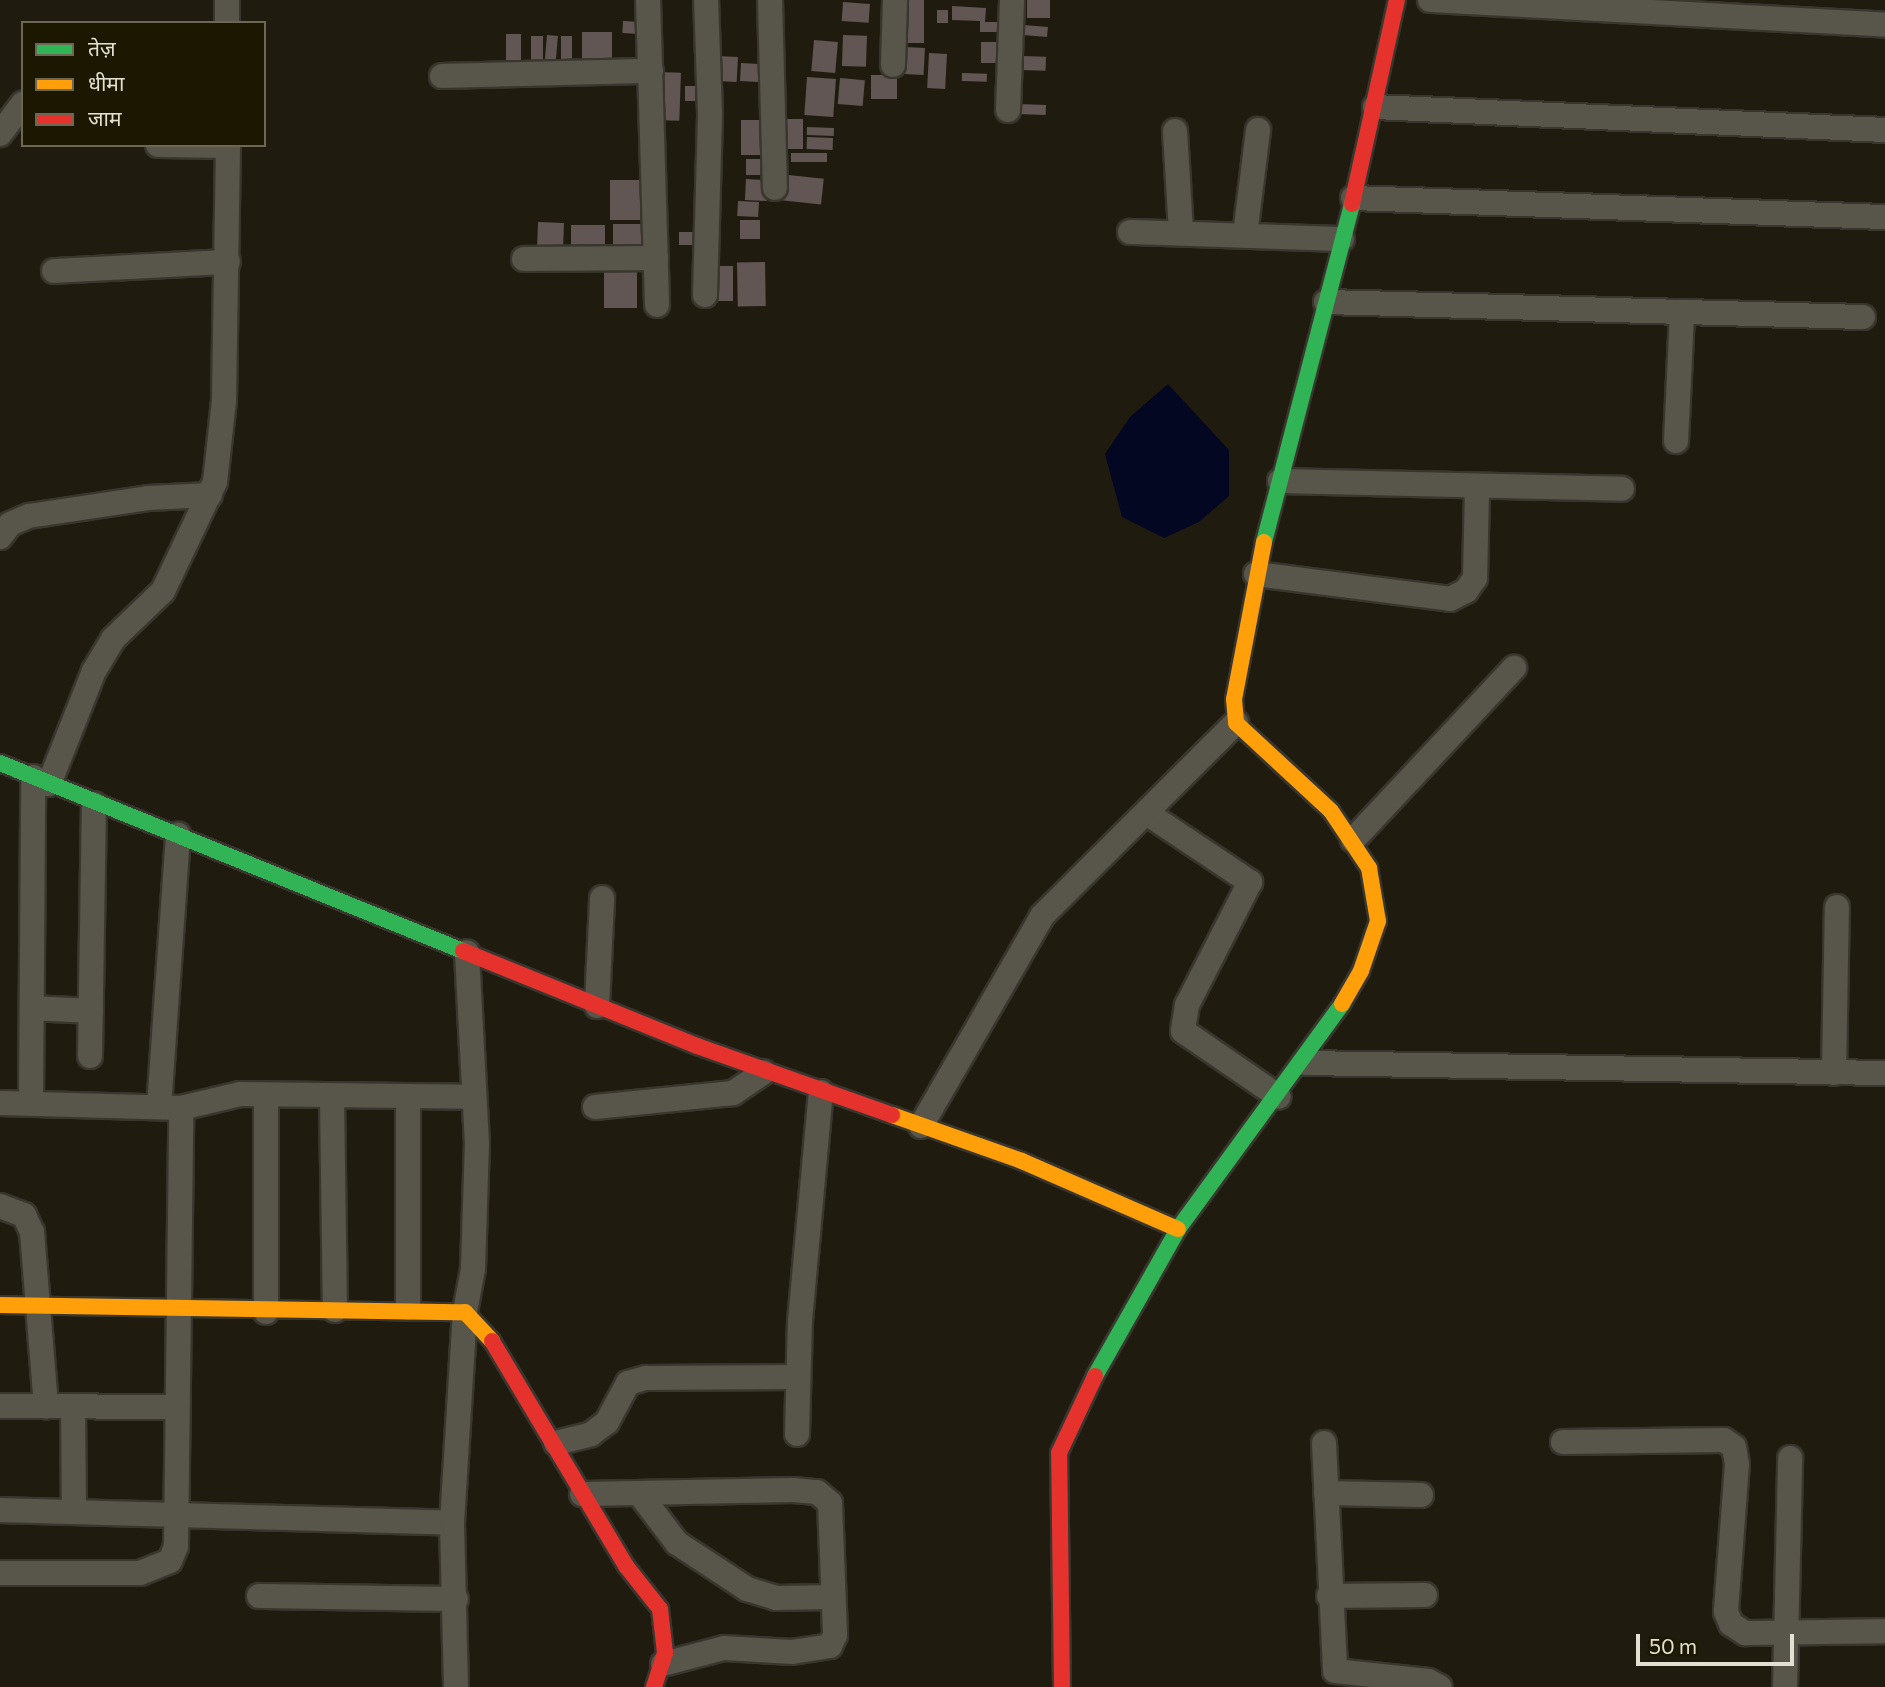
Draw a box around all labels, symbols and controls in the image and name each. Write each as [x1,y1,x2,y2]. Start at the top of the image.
legend [21,21,266,147]
text: तेज़ [88,35,116,60]
text: धीमा [88,70,124,95]
text: जाम [88,105,122,130]
scale bar [1640,1620,1798,1664]
text: 50 m [1649,1633,1697,1658]

